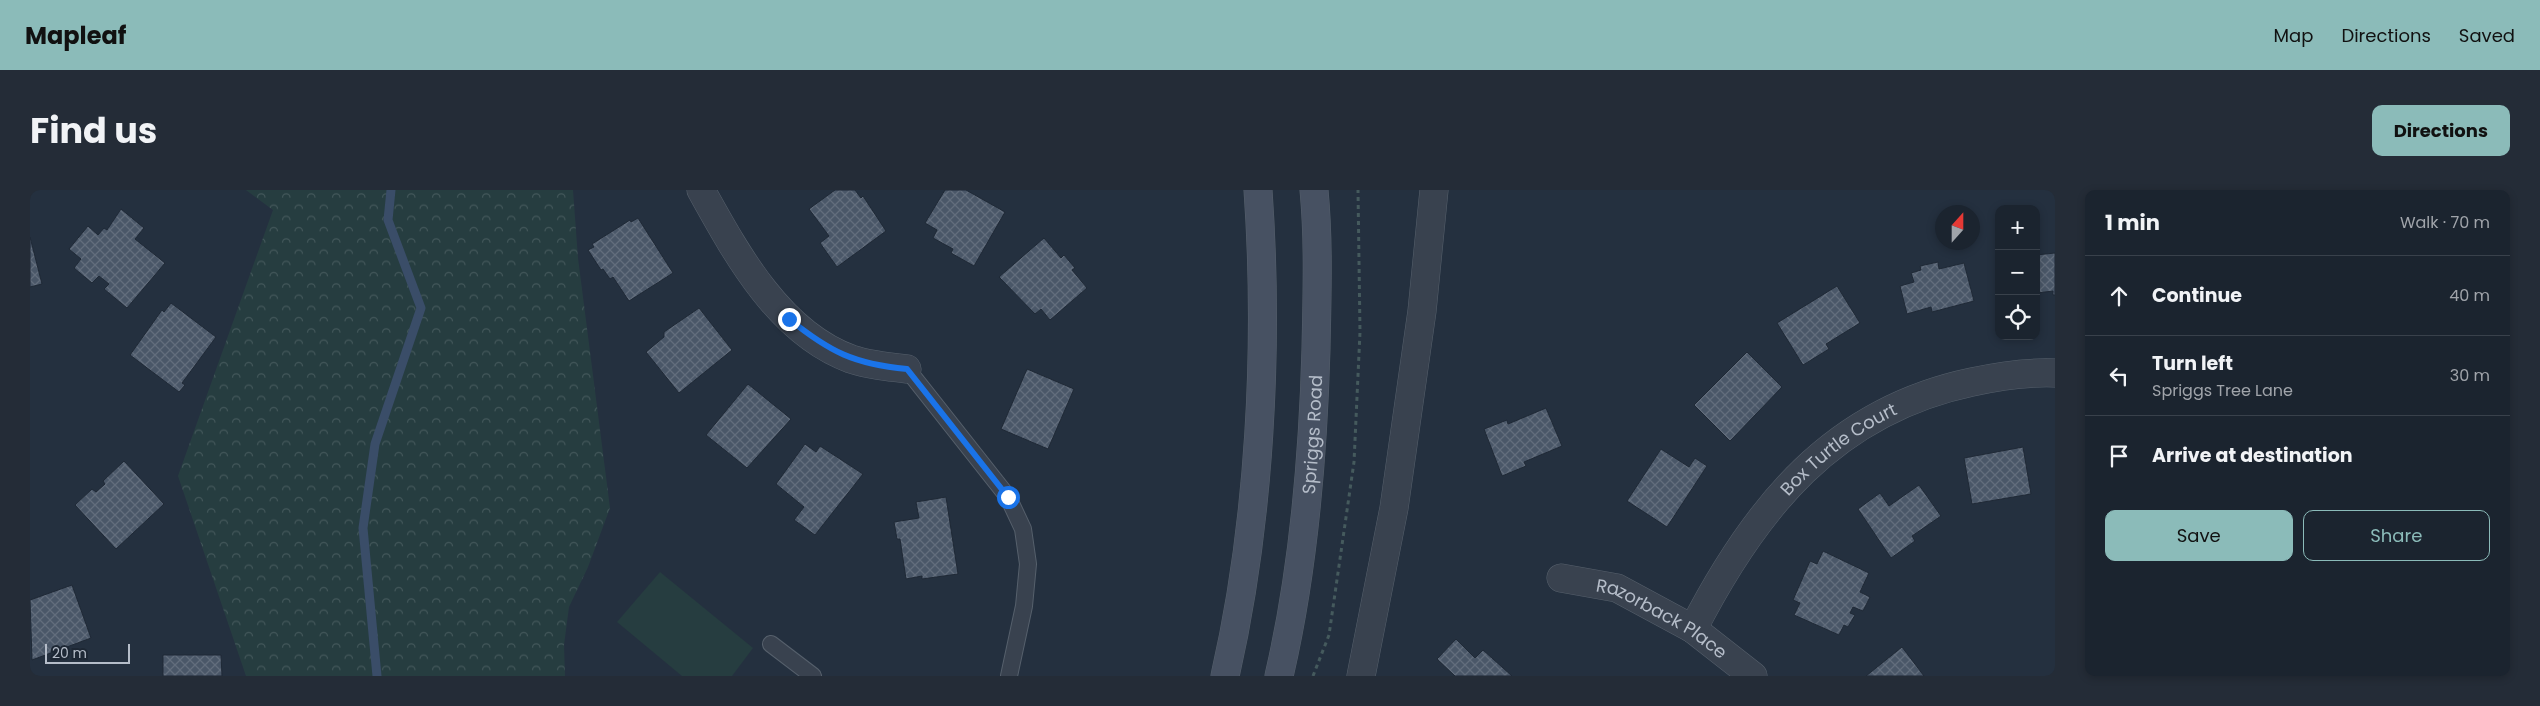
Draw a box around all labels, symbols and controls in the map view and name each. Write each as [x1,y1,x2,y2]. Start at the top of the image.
text: Mapleaf [25,19,126,52]
text: Map [2274,23,2313,48]
text: Directions [2341,23,2431,48]
text: Saved [2459,23,2515,48]
button: Directions [2372,105,2510,156]
text: Find us [30,106,157,155]
north arrow [1935,205,1980,250]
map controls [1995,205,2040,340]
button: + [1995,205,2040,250]
text: 1 min [2105,208,2160,237]
text: Walk · 70 m [2400,211,2490,234]
button: − [1995,250,2040,295]
icon: ahead [2105,282,2133,310]
text: Continue [2152,282,2242,309]
text: 40 m [2449,284,2490,307]
button: locate [1995,295,2040,340]
route end [778,308,801,331]
text: Turn left [2152,350,2233,377]
icon: left [2105,362,2133,390]
text: 30 m [2450,364,2490,387]
street label: Spriggs Road [1295,374,1328,495]
text: Spriggs Tree Lane [2152,379,2293,402]
street label: Box Turtle Court [1774,396,1900,501]
icon: arrive [2105,442,2133,470]
text: Arrive at destination [2152,442,2353,469]
route start [997,486,1020,509]
button: Save [2105,510,2293,561]
button: Share [2303,510,2490,561]
street label: Razorback Place [1594,572,1733,664]
scale bar [45,641,130,664]
text: 20 m [52,643,87,663]

